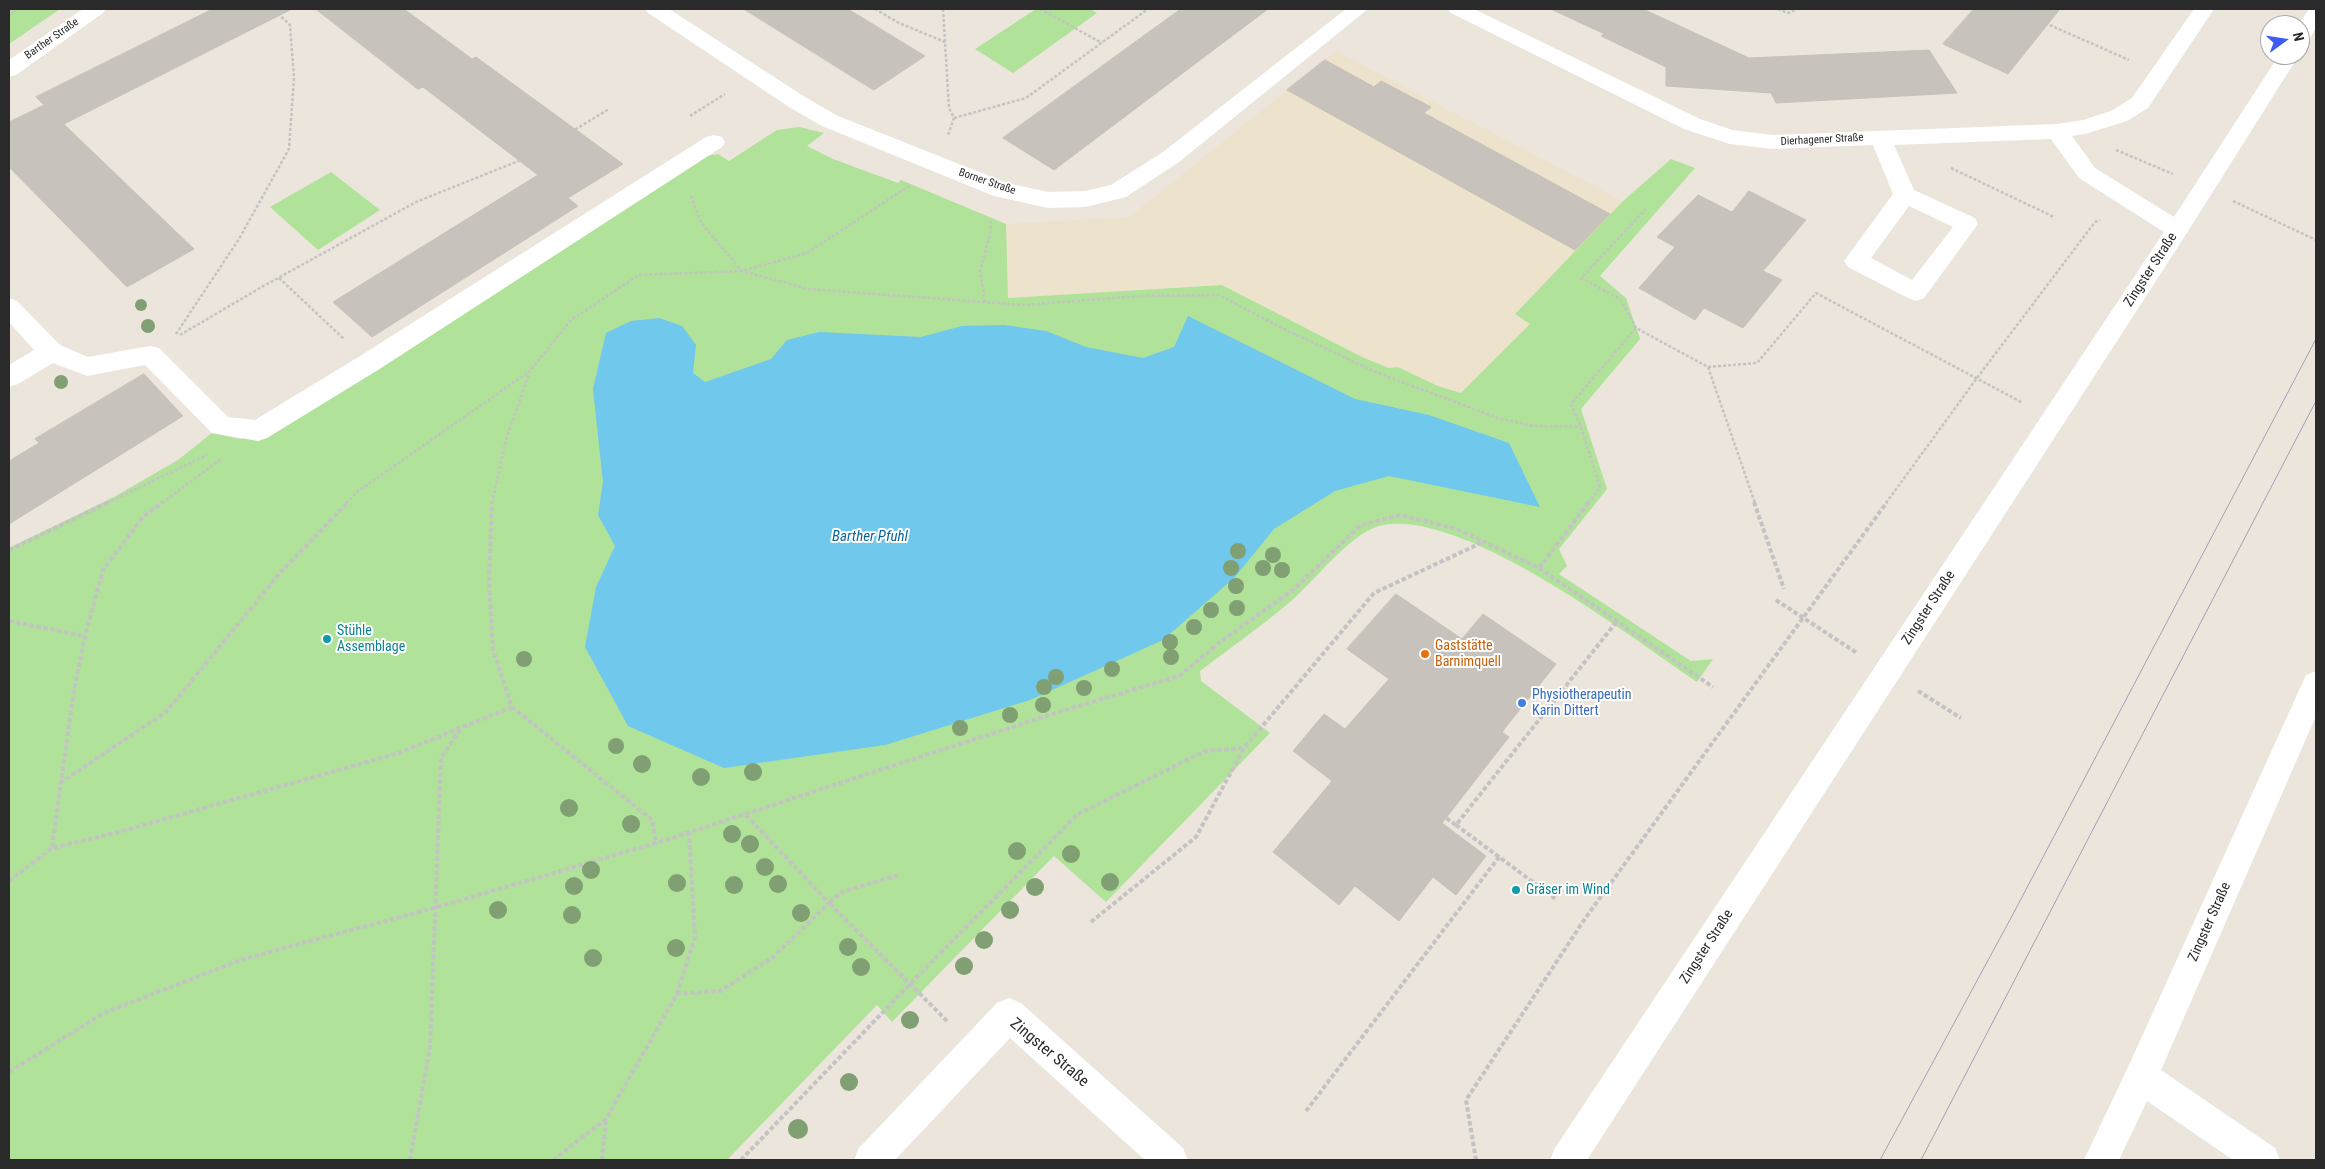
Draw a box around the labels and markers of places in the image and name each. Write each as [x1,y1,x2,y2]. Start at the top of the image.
place label: Stühle Assemblage [337,623,405,656]
marker: Stühle Assemblage [321,633,333,645]
place label: Gaststätte Barnimquell [1435,638,1501,670]
marker: Gaststätte Barnimquell [1419,648,1431,660]
place label: Physiotherapeutin Karin Dittert [1532,687,1632,720]
marker: Physiotherapeutin Karin Dittert [1516,697,1528,709]
place label: Gräser im Wind [1526,882,1610,898]
marker: Gräser im Wind [1510,884,1522,896]

